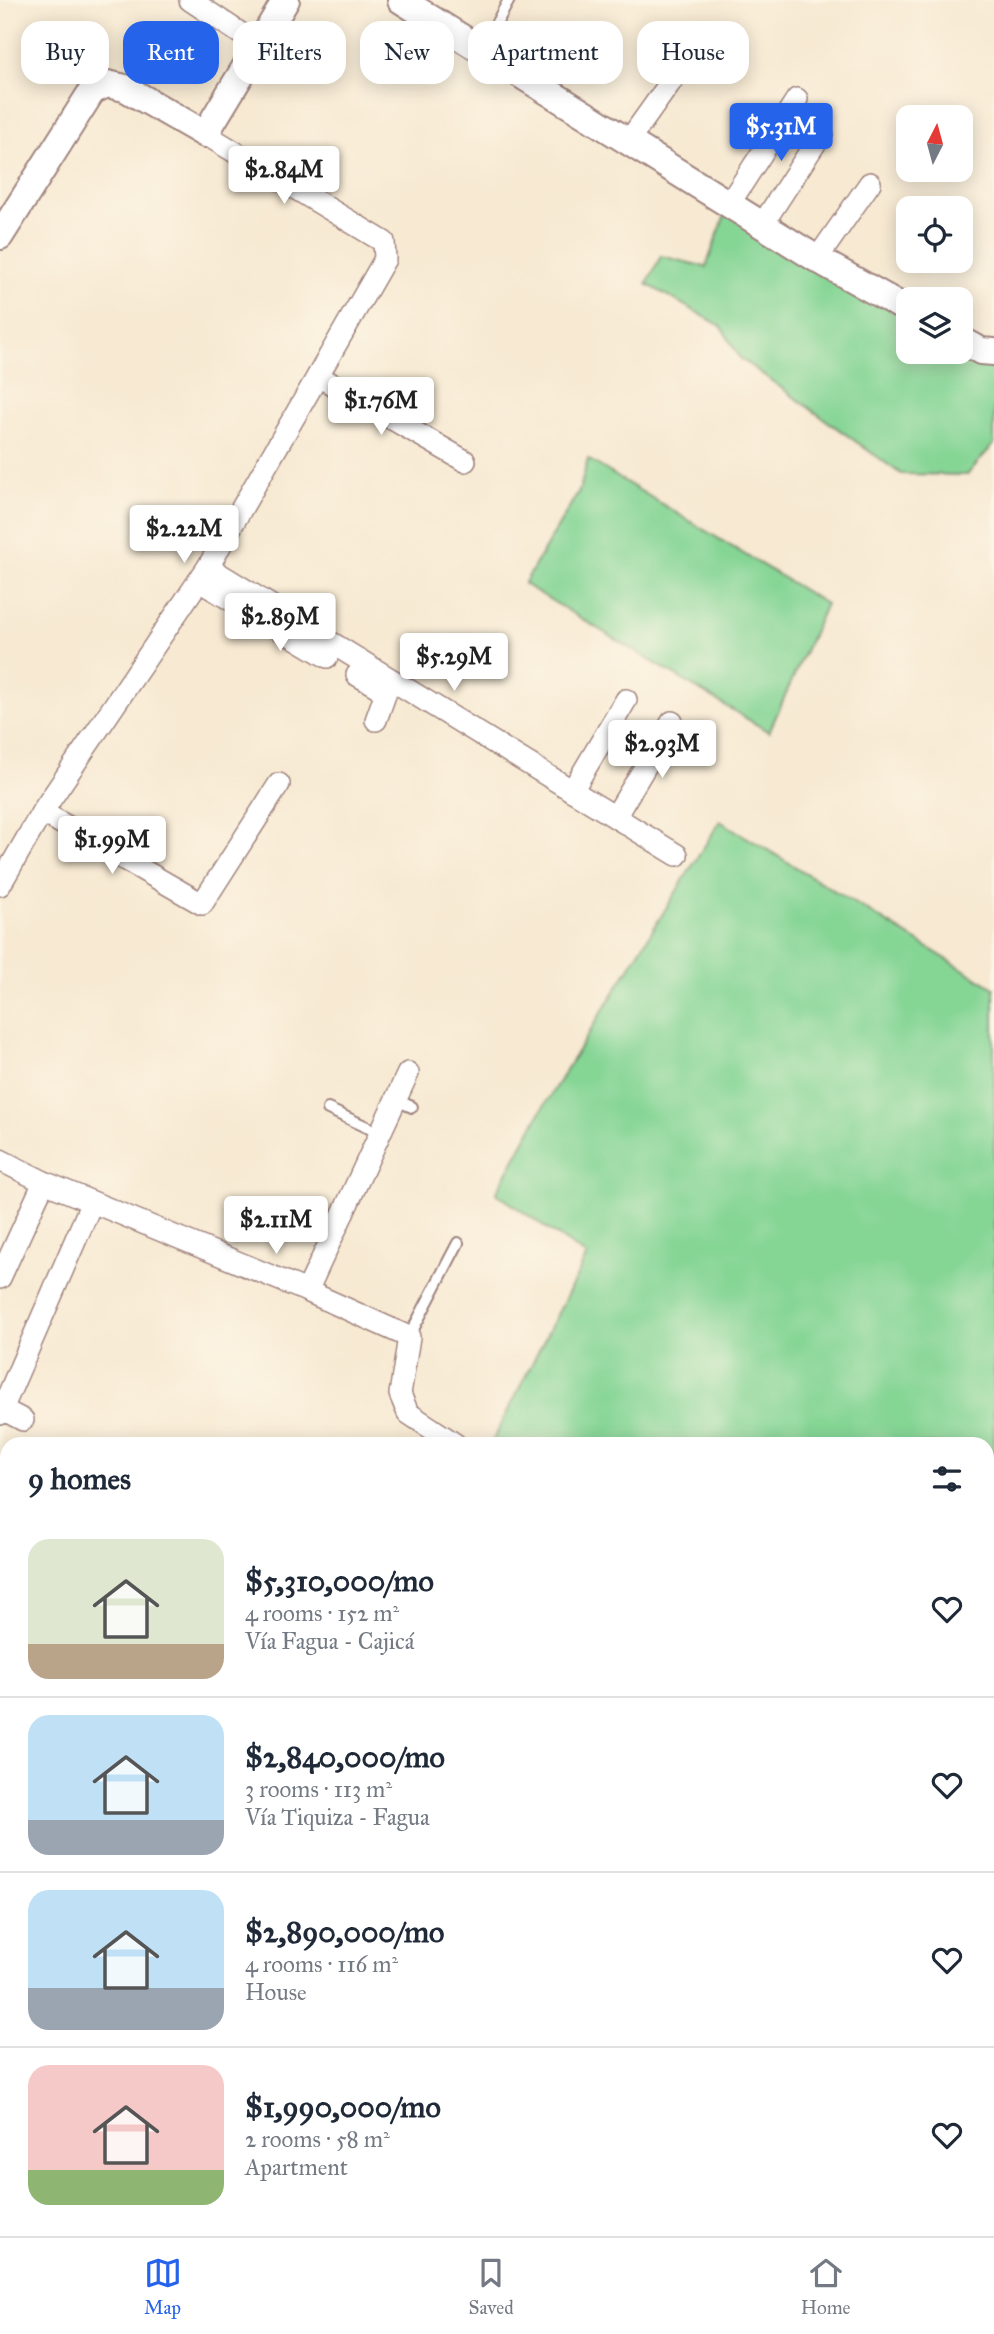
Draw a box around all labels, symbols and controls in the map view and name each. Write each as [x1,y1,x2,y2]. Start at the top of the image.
chip: Buy [21,21,109,84]
chip: Rent [123,21,219,84]
chip: Filters [233,21,346,84]
chip: New [360,21,454,84]
chip: Apartment [468,21,623,84]
chip: House [637,21,749,84]
pin: $5.31M [724,104,838,163]
north arrow [896,105,973,182]
map controls [896,105,973,364]
text: $5.31M [746,112,816,140]
pin: $2.84M [227,146,341,206]
text: $2.84M [244,155,324,183]
button: locate [896,196,973,273]
button: layers [896,287,973,364]
pin: $1.76M [324,378,438,437]
text: $1.76M [344,386,418,414]
pin: $2.22M [127,505,241,565]
text: $2.22M [146,514,222,542]
pin: $2.89M [223,594,337,653]
text: $2.89M [241,602,319,630]
pin: $5.29M [397,634,511,693]
text: $5.29M [416,642,492,670]
pin: $2.93M [605,720,719,780]
text: $2.93M [624,729,700,757]
pin: $1.99M [55,816,169,876]
text: $1.99M [74,825,150,853]
pin: $2.11M [219,1196,333,1256]
text: $2.11M [240,1205,312,1233]
icon: filters [928,1460,966,1498]
text: 9 homes [28,1461,131,1497]
text: $5,310,000/mo [245,1563,434,1599]
icon: home [84,1567,168,1651]
icon: heart [928,1590,966,1628]
text: 4 rooms · 152 m² [245,1599,399,1627]
text: Vía Fagua - Cajicá [245,1627,414,1655]
text: $2,840,000/mo [245,1739,445,1775]
icon: home [84,1743,168,1827]
icon: heart [928,1766,966,1804]
text: 3 rooms · 113 m² [245,1775,392,1803]
text: Vía Tiquiza - Fagua [245,1803,430,1831]
text: $2,890,000/mo [245,1914,444,1950]
icon: home [84,1918,168,2002]
icon: heart [928,1941,966,1979]
text: 4 rooms · 116 m² [245,1950,398,1978]
text: House [245,1978,307,2006]
text: $1,990,000/mo [245,2089,441,2125]
icon: home [84,2093,168,2177]
icon: heart [928,2116,966,2154]
text: 2 rooms · 58 m² [245,2125,390,2153]
text: Apartment [245,2153,348,2181]
tab: Map [144,2254,182,2319]
tab: Saved [469,2254,514,2319]
tab: Home [801,2254,850,2319]

